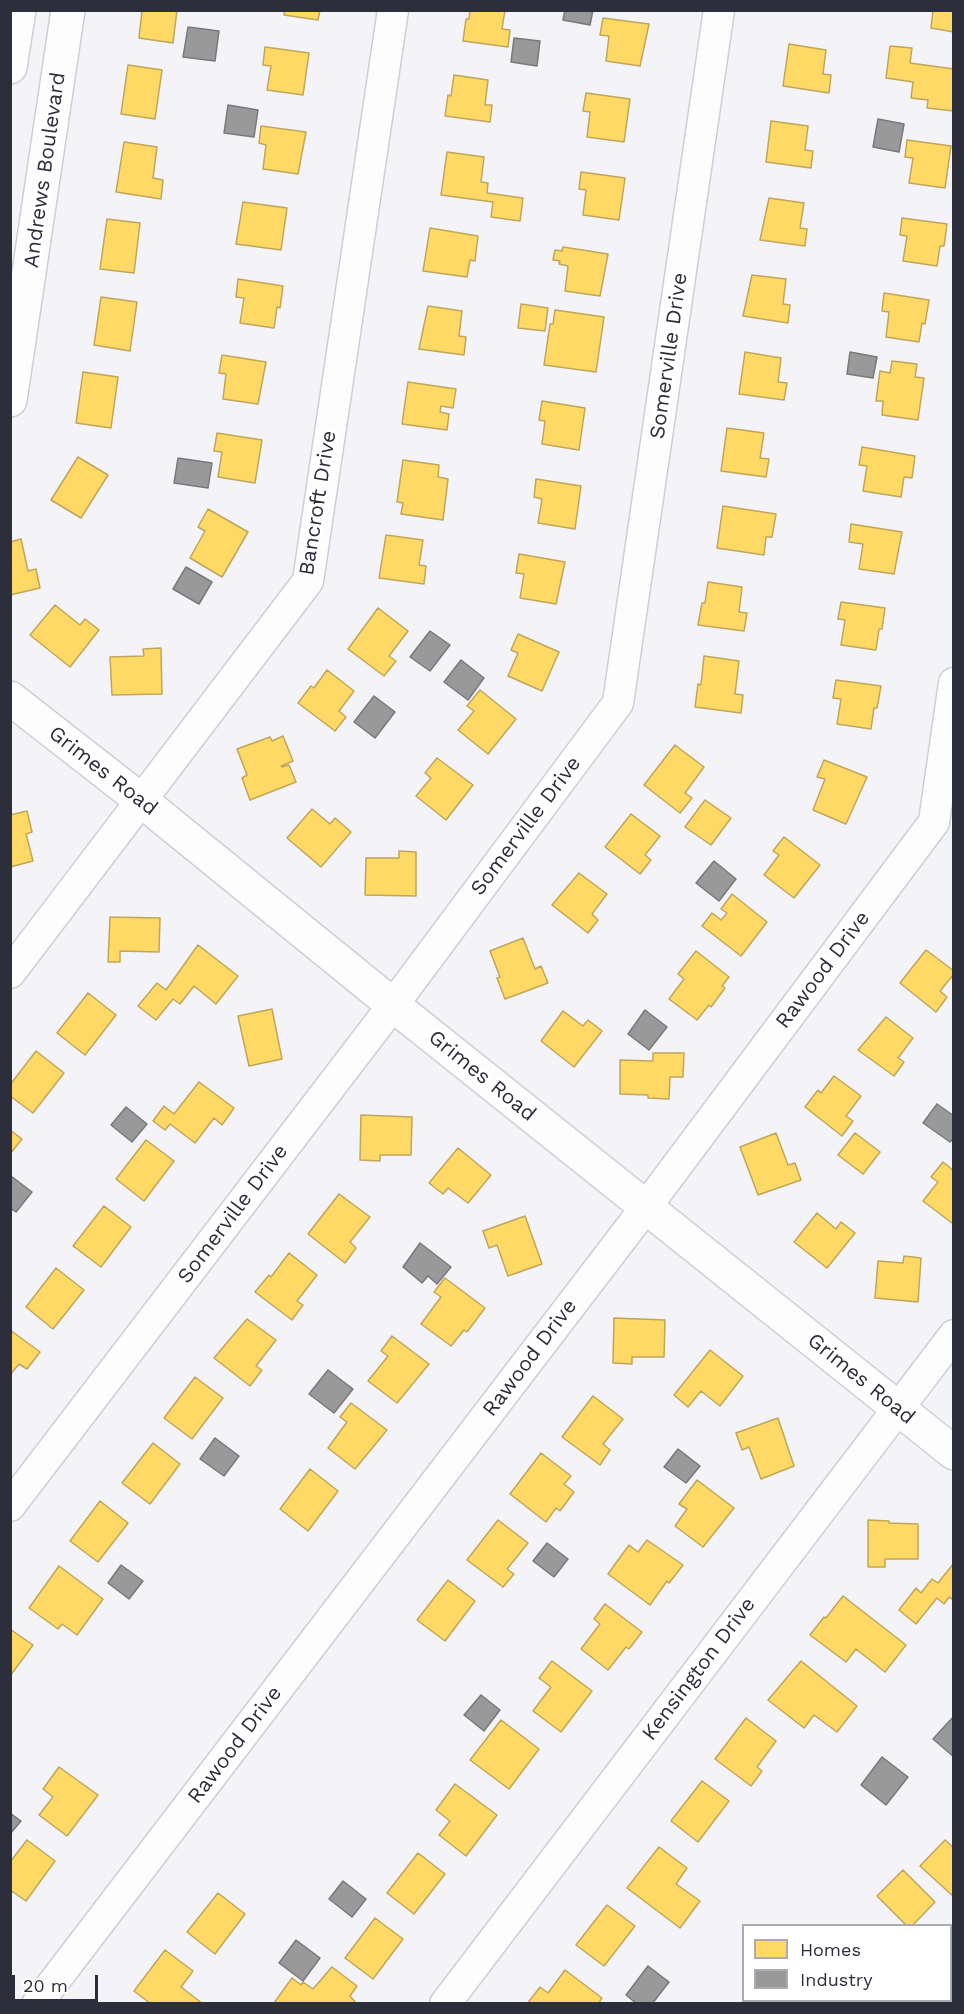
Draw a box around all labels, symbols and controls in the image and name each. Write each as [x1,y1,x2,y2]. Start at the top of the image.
street label: Andrews Boulevard [19,71,71,269]
street label: Somerville Drive [645,271,693,441]
street label: Bancroft Drive [294,429,342,577]
street label: Grimes Road [44,721,162,821]
street label: Somerville Drive [465,751,587,901]
street label: Rawood Drive [771,906,875,1034]
street label: Grimes Road [423,1025,541,1127]
street label: Somerville Drive [172,1139,294,1289]
street label: Rawood Drive [478,1294,582,1422]
street label: Grimes Road [802,1328,920,1430]
street label: Kensington Drive [637,1592,761,1746]
street label: Rawood Drive [183,1681,287,1809]
legend [742,1924,952,2002]
text: Homes [800,1939,861,1960]
scale bar [15,1963,100,2001]
text: Industry [800,1969,872,1990]
text: 20 m [23,1975,68,1996]

